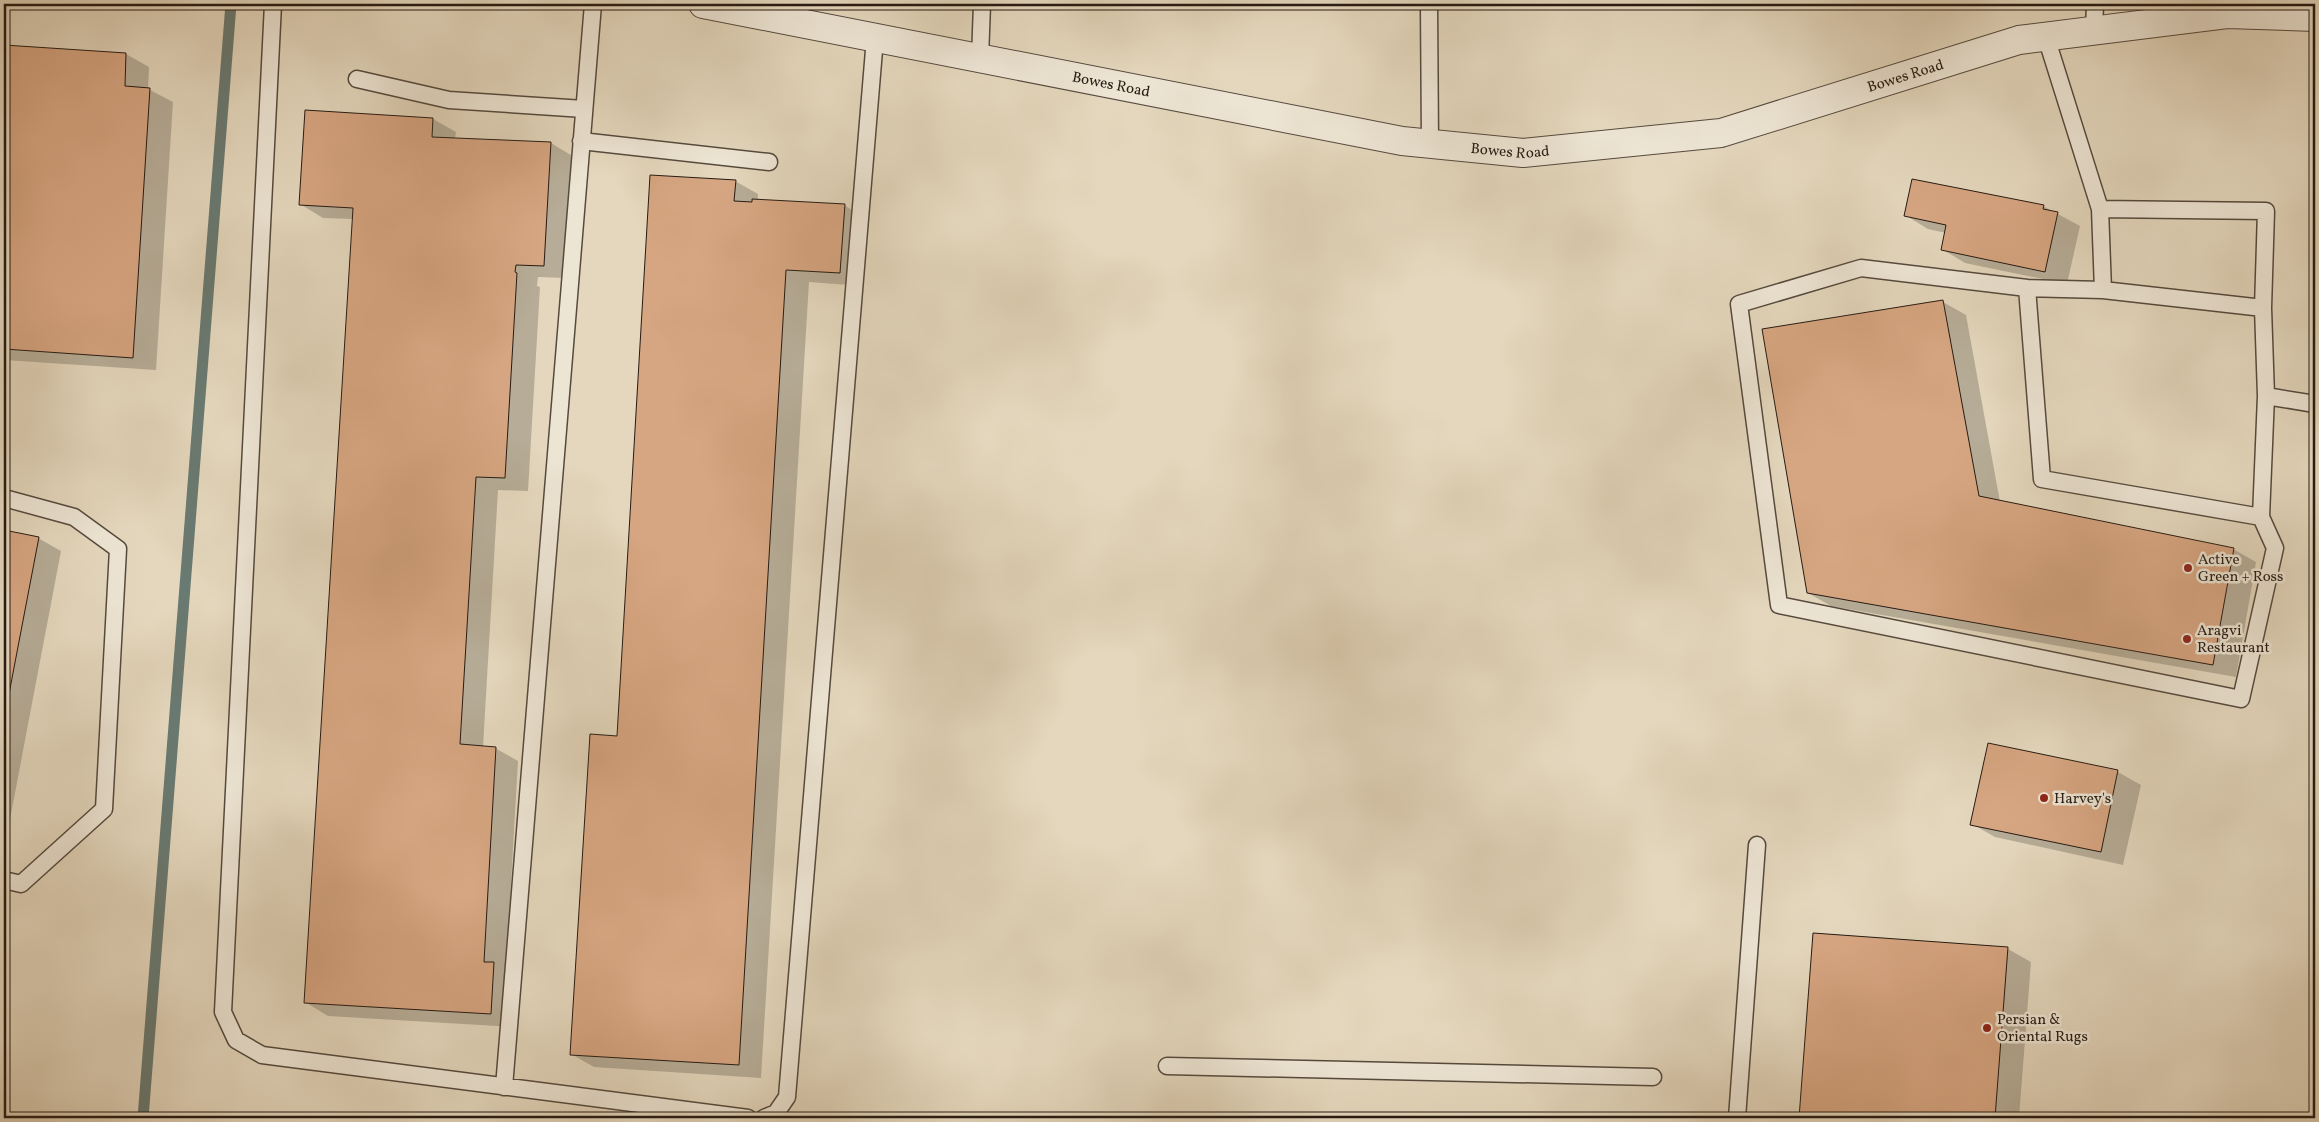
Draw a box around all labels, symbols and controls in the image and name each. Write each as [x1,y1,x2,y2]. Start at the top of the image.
street label: Bowes Road [1865,55,1947,99]
street label: Bowes Road [1070,68,1152,103]
street label: Bowes Road [1470,139,1551,165]
place label: Active Green + Ross [2198,550,2283,588]
marker: Active Green + Ross [2182,562,2194,574]
place label: Aragvi Restaurant [2197,621,2270,659]
marker: Aragvi Restaurant [2181,633,2193,645]
place label: Harvey's [2054,789,2111,810]
marker: Harvey's [2038,792,2050,804]
place label: Persian & Oriental Rugs [1997,1010,2088,1048]
marker: Persian & Oriental Rugs [1981,1022,1993,1034]

